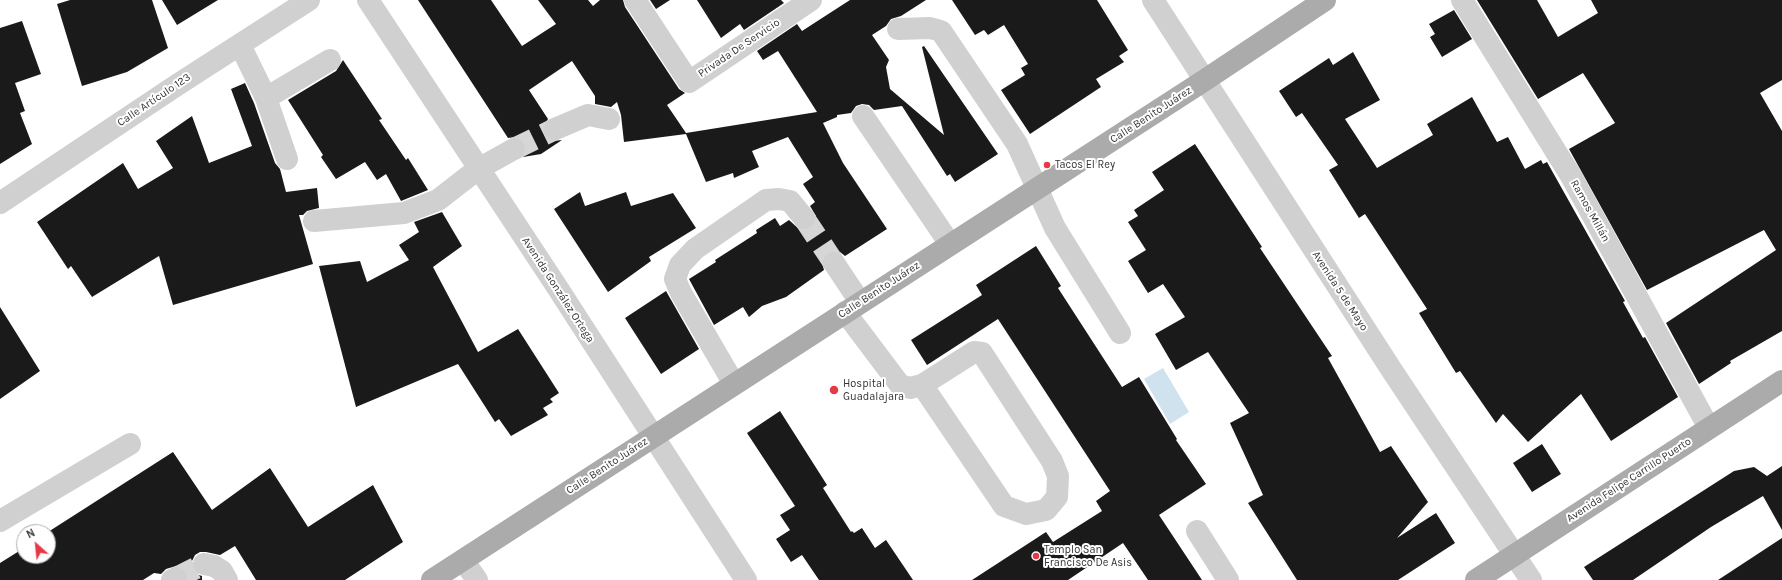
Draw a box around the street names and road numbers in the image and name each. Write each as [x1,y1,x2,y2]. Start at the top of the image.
street label: Privada De Servicio [696,16,782,80]
street label: Calle Artículo 123 [115,71,193,129]
street label: Calle Benito Juárez [1108,84,1194,146]
street label: Ramos Millán [1568,178,1612,244]
street label: Avenida González Ortega [519,235,597,345]
street label: Avenida 5 de Mayo [1309,249,1371,333]
street label: Calle Benito Juárez [836,259,922,321]
street label: Calle Benito Juárez [564,435,650,497]
street label: Avenida Felipe Carrillo Puerto [1564,435,1694,525]

